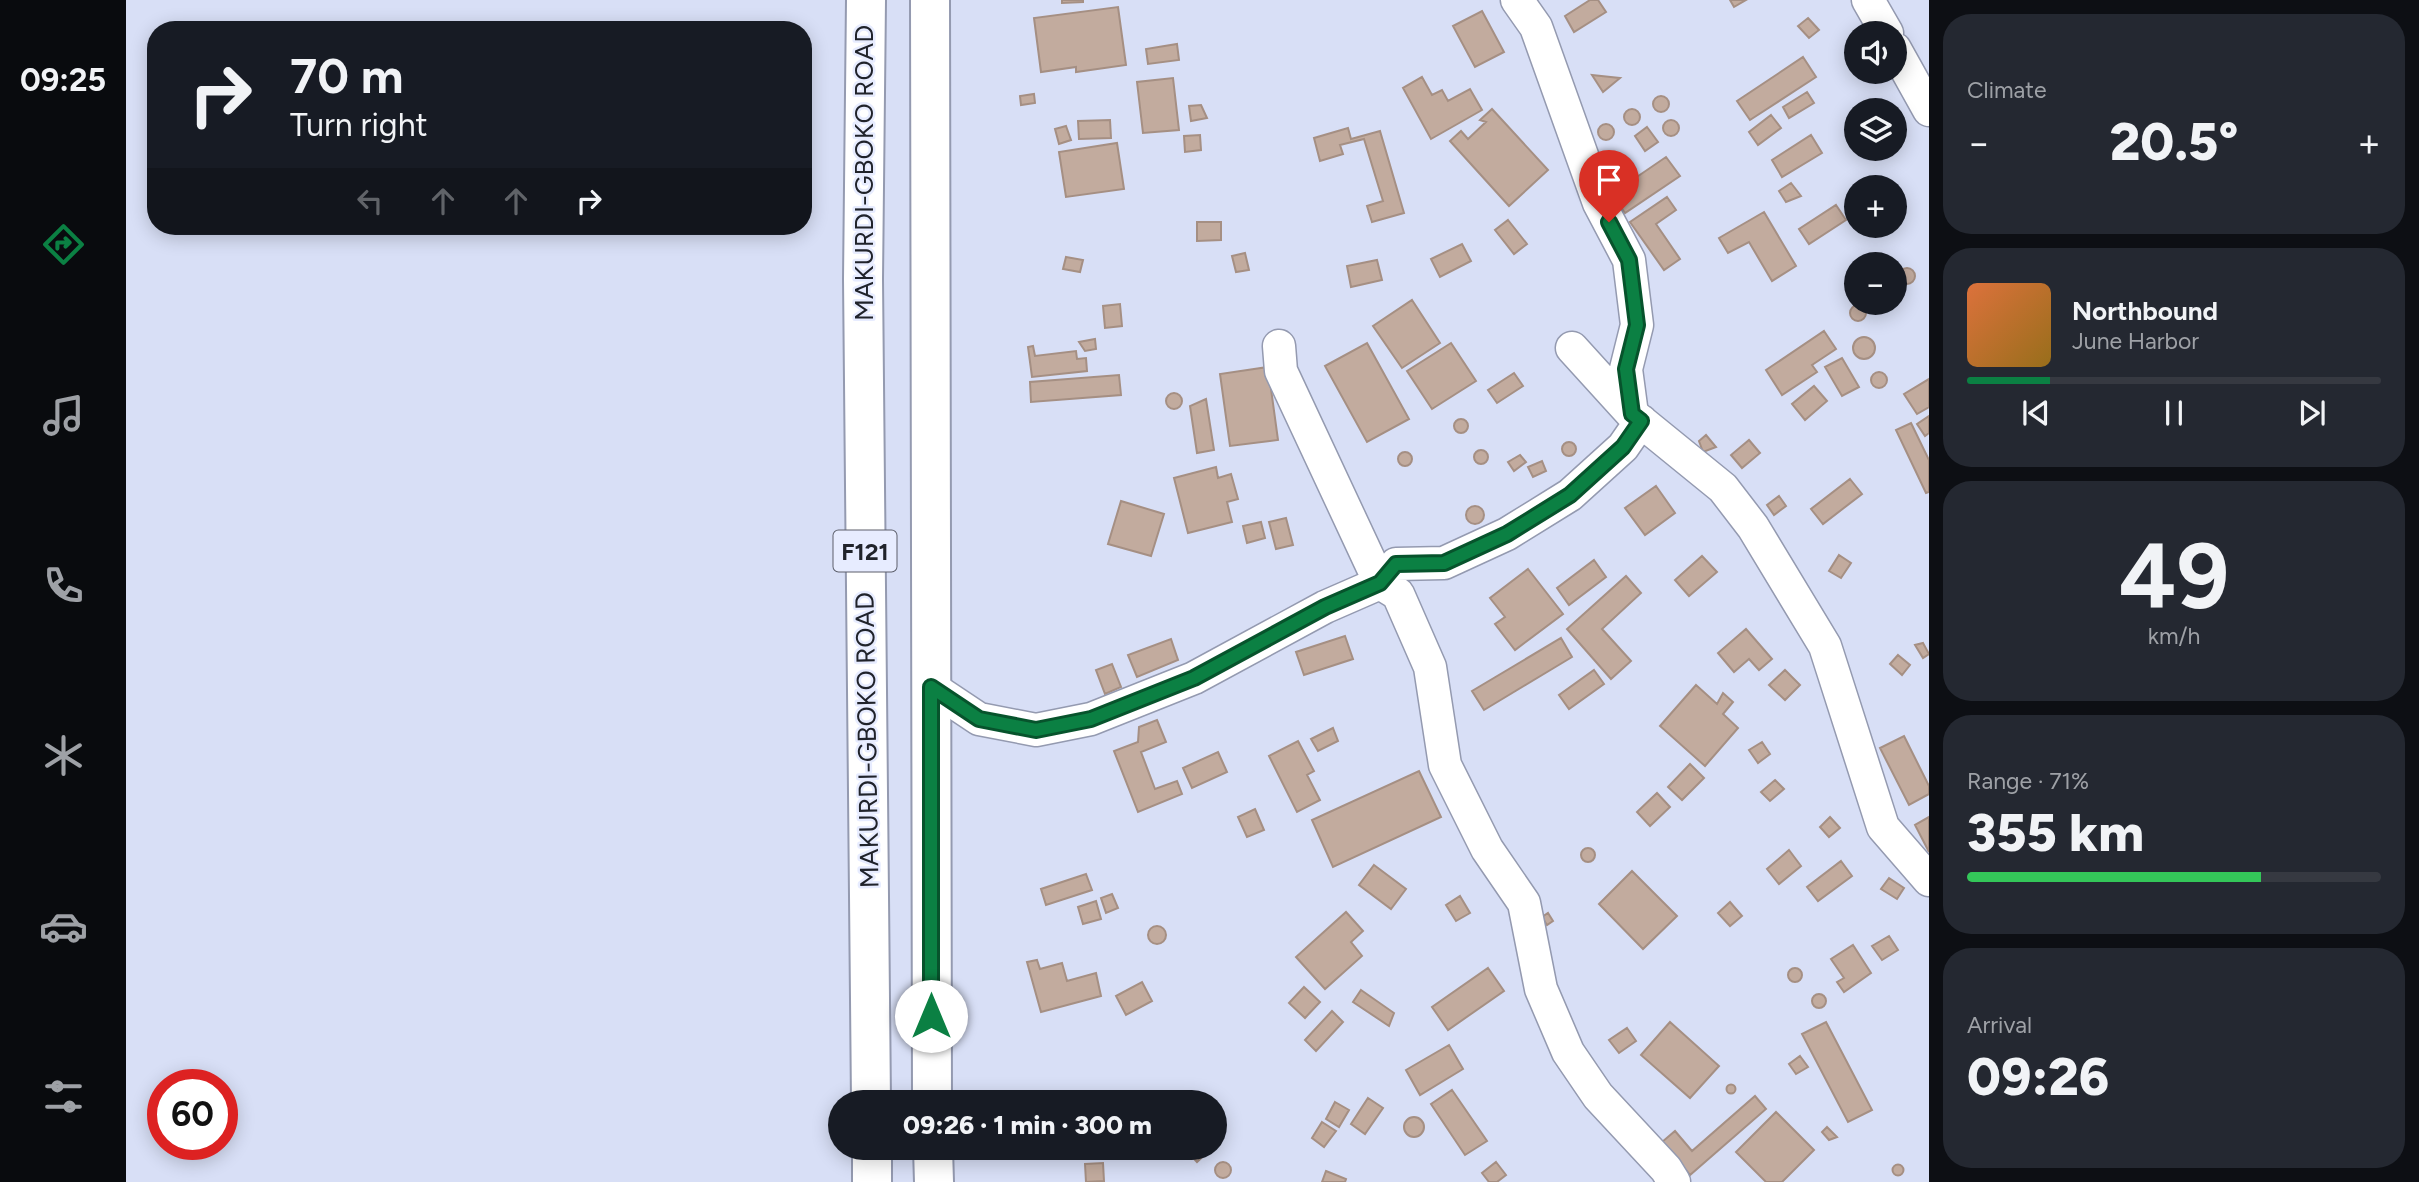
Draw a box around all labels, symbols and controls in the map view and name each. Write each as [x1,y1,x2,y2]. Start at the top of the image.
map controls [1844,21,1907,315]
button: sound [1844,21,1907,84]
street label: MAKURDI-GBOKO ROAD [848,25,880,321]
text: 70 m [290,46,403,105]
icon: right [175,49,266,140]
text: 09:25 [20,61,106,99]
text: Climate [1967,76,2046,104]
button: layers [1844,98,1907,161]
text: Turn right [290,106,428,144]
text: 20.5° [2110,111,2238,173]
text: − [1967,120,1991,166]
text: + [2357,120,2381,166]
pin [1579,150,1639,222]
icon: arrive [1590,161,1628,199]
button: + [1844,175,1907,238]
icon: left [351,182,389,220]
icon: ahead [424,182,462,220]
icon: ahead [497,182,535,220]
icon: right [570,182,608,220]
icon: directions [39,220,88,269]
button: − [1844,252,1907,315]
text: Northbound [2072,295,2218,327]
text: June Harbor [2072,327,2199,355]
icon: music [39,391,88,440]
icon: previous [2017,394,2055,432]
icon: pause [2155,394,2193,432]
icon: next [2293,394,2331,432]
text: 49 [2119,522,2229,631]
road number: F121 [834,530,896,572]
icon: phone [39,561,88,610]
street label: MAKURDI-GBOKO ROAD [848,592,886,888]
text: km/h [2148,622,2200,650]
icon: climate [39,731,88,780]
text: Range · 71% [1967,767,2089,795]
text: 355 km [1967,802,2144,864]
icon: car [39,902,88,951]
position arrow [894,979,968,1053]
text: Arrival [1967,1011,2032,1039]
text: 09:26 [1967,1046,2109,1108]
speed limit sign: 60 [147,1069,238,1160]
icon: filters [39,1072,88,1121]
text: 09:26 · 1 min · 300 m [903,1109,1152,1141]

